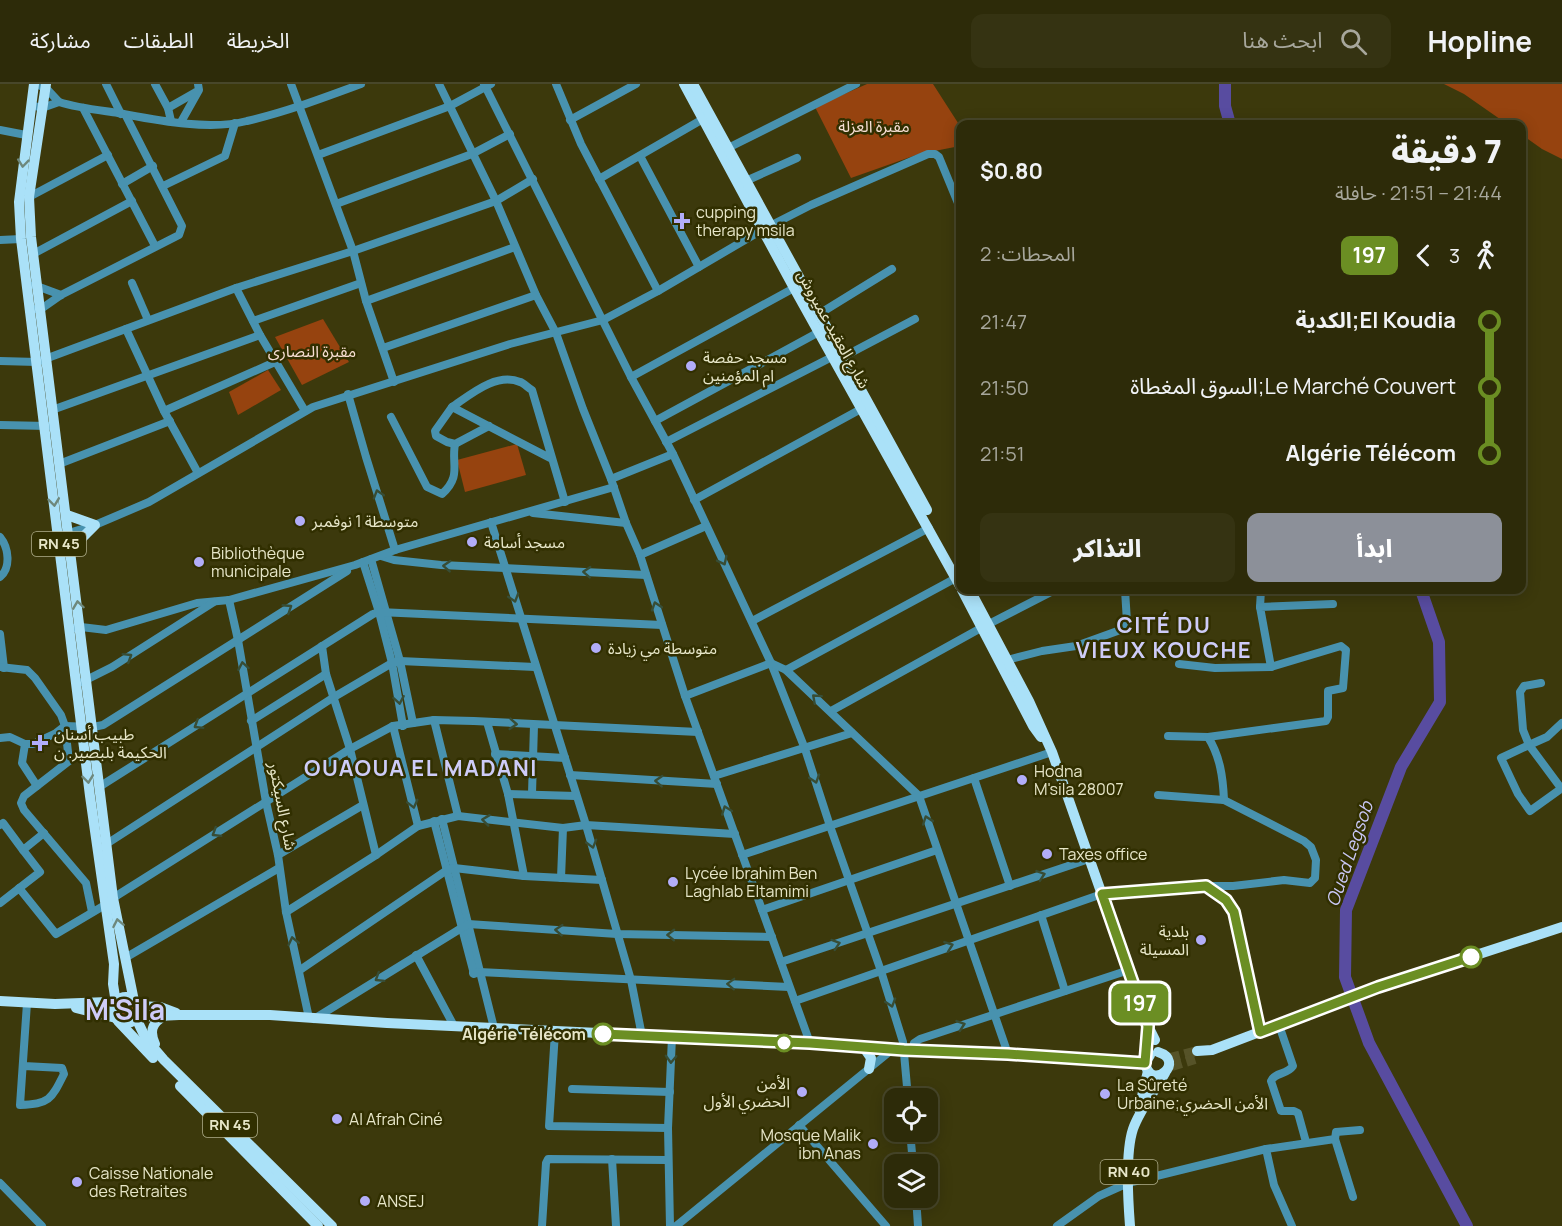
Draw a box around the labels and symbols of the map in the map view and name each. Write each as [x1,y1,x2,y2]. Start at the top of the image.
park label: مقبرة العزلة [838,115,910,137]
one-way arrow [17,158,30,167]
place label: cupping therapy msila [696,201,795,241]
marker: cupping therapy msila [673,212,691,230]
street label: شارع العقيد عميروش [791,266,876,393]
park label: مقبرة النصارى [268,340,356,362]
place label: مسجد حفصة ام المؤمنين [703,346,787,388]
marker: مسجد حفصة ام المؤمنين [684,359,698,373]
one-way arrow [373,489,385,500]
one-way arrow [48,498,60,507]
place label: متوسطة 1 نوفمبر [311,510,418,532]
marker: متوسطة 1 نوفمبر [293,514,307,528]
place label: مسجد أسامة [484,531,565,553]
road number: RN 45 [32,532,86,556]
marker: مسجد أسامة [465,535,479,549]
place label: Bibliothèque municipale [211,542,305,582]
one-way arrow [715,554,727,565]
marker: Bibliothèque municipale [192,555,206,569]
one-way arrow [442,559,451,572]
one-way arrow [583,566,592,579]
one-way arrow [507,592,519,603]
one-way arrow [72,600,84,609]
one-way arrow [651,601,663,612]
one-way arrow [281,605,292,616]
district label: CITÉ DU VIEUX KOUCHE [1076,610,1252,665]
place label: متوسطة مي زيادة [608,637,717,661]
marker: متوسطة مي زيادة [589,641,603,655]
one-way arrow [122,652,132,664]
one-way arrow [237,662,250,672]
one-way arrow [812,694,823,705]
one-way arrow [392,695,404,704]
one-way arrow [194,717,204,729]
one-way arrow [509,717,518,730]
place label: طبيب أسنان الحكيمة بلبصير. ن [54,723,167,763]
marker: طبيب أسنان الحكيمة بلبصير. ن [31,734,49,752]
district label: OUAOUA EL MADANI [304,753,538,783]
street label: شارع السيكتور [262,759,302,852]
place label: Hodna M'sila 28007 [1034,760,1124,800]
one-way arrow [808,773,820,784]
marker: Hodna M'sila 28007 [1015,773,1029,787]
one-way arrow [654,774,663,787]
one-way arrow [81,775,93,784]
water label: Oued Legsob [1320,797,1379,909]
one-way arrow [405,798,418,808]
one-way arrow [721,805,734,816]
one-way arrow [481,815,490,827]
one-way arrow [922,815,935,826]
one-way arrow [212,826,223,837]
one-way arrow [584,839,597,849]
place label: Taxes office [1059,843,1147,865]
marker: Taxes office [1040,847,1054,861]
place label: Lycée Ibrahim Ben Laghlab Eltamimi [685,862,817,902]
one-way arrow [1035,870,1046,883]
marker: Lycée Ibrahim Ben Laghlab Eltamimi [666,875,680,889]
one-way arrow [112,918,125,928]
place label: بلدية المسيلة [1140,920,1189,960]
one-way arrow [554,924,563,937]
one-way arrow [667,929,676,941]
marker: بلدية المسيلة [1194,933,1208,947]
one-way arrow [287,936,300,946]
one-way arrow [830,939,841,951]
one-way arrow [943,941,954,954]
unlabelled marker [1460,946,1482,968]
one-way arrow [375,971,385,983]
one-way arrow [726,978,735,991]
line badge: 197 [1106,984,1174,1022]
district label: M'Sila [85,990,165,1028]
one-way arrow [884,997,896,1008]
one-way arrow [955,1019,966,1032]
place label: Algérie Télécom [462,1023,586,1045]
marker: Algérie Télécom [592,1023,614,1045]
unlabelled marker [775,1034,793,1052]
one-way arrow [665,1055,677,1064]
place label: الأمن الحضري الأول [704,1072,790,1114]
place label: La Sûreté Urbaine;الأمن الحضري [1117,1074,1268,1116]
marker: الأمن الحضري الأول [795,1085,809,1099]
marker: La Sûreté Urbaine;الأمن الحضري [1098,1087,1112,1101]
place label: Al Afrah Ciné [349,1108,443,1130]
marker: Al Afrah Ciné [330,1112,344,1126]
road number: RN 45 [203,1113,257,1137]
place label: Mosque Malik ibn Anas [760,1124,862,1164]
marker: Mosque Malik ibn Anas [866,1137,880,1151]
road number: RN 40 [1100,1160,1158,1184]
place label: Caisse Nationale des Retraites [89,1162,213,1202]
marker: Caisse Nationale des Retraites [70,1175,84,1189]
place label: ANSEJ [377,1190,425,1212]
marker: ANSEJ [358,1194,372,1208]

